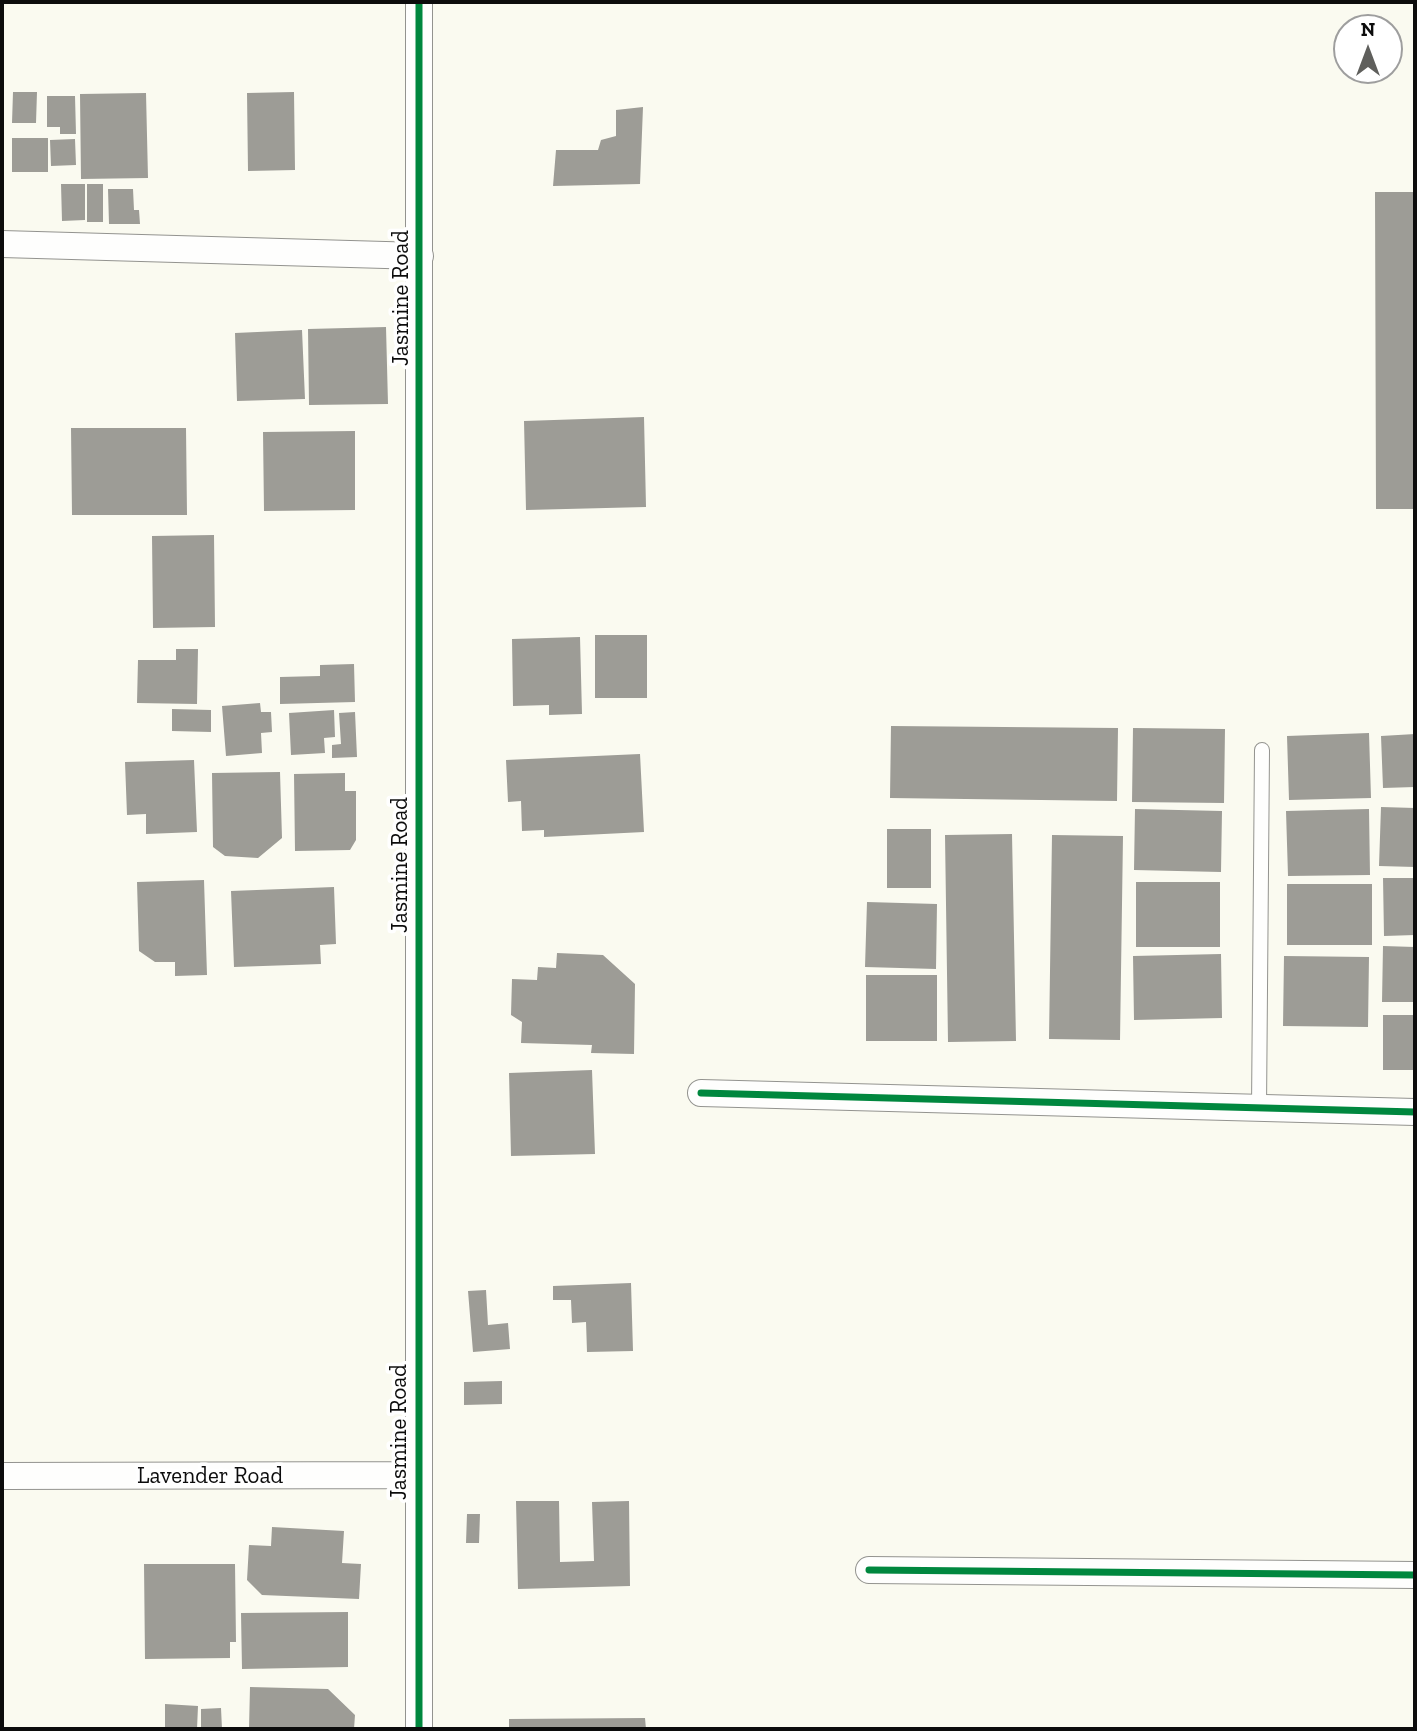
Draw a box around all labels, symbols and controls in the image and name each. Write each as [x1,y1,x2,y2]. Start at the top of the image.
north arrow [1333,14,1403,84]
text: N [1361,18,1375,41]
street label: Jasmine Road [387,230,415,366]
street label: Jasmine Road [386,797,414,933]
street label: Jasmine Road [385,1364,413,1500]
street label: Lavender Road [137,1462,283,1490]

